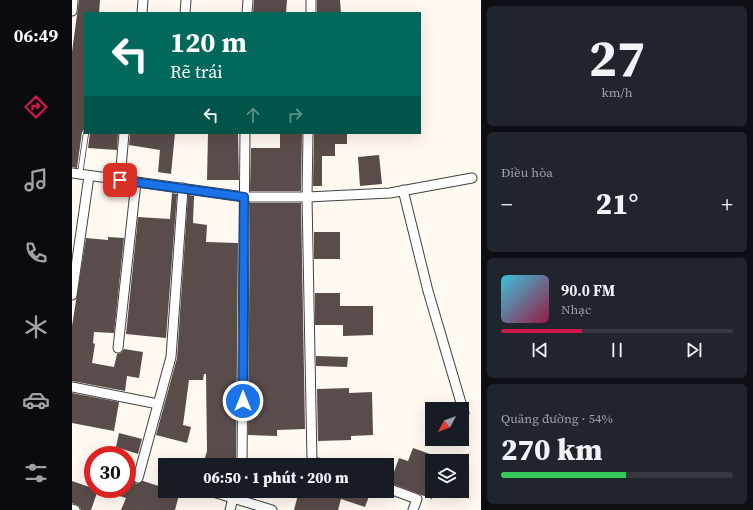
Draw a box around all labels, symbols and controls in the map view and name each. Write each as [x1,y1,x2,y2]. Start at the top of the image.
text: 27 [589,22,645,93]
text: 06:49 [14,23,58,48]
text: 120 m [170,23,247,61]
icon: left [104,28,156,80]
text: Rẽ trái [170,59,223,84]
text: km/h [602,84,632,101]
icon: directions [22,93,50,121]
icon: left [200,104,222,126]
icon: ahead [242,104,264,126]
icon: right [284,104,306,126]
pin [103,163,137,197]
text: Điều hòa [501,164,553,181]
icon: music [22,166,50,194]
icon: arrive [109,169,131,191]
text: 21° [596,183,638,224]
text: − [501,189,513,219]
text: + [721,189,733,219]
icon: phone [22,239,50,267]
text: 90.0 FM [561,280,615,301]
text: Nhạc [561,301,591,318]
icon: climate [22,313,50,341]
icon: previous [529,339,551,361]
icon: pause [606,339,628,361]
icon: next [683,339,705,361]
position arrow [222,380,264,422]
icon: car [22,386,50,414]
north arrow [425,402,469,446]
map controls [425,402,469,498]
text: Quãng đường · 54% [501,410,613,427]
text: 270 km [501,429,602,470]
speed limit sign: 30 [84,446,136,498]
button: layers [425,454,469,498]
icon: filters [22,459,50,487]
text: 06:50 · 1 phút · 200 m [203,467,349,488]

